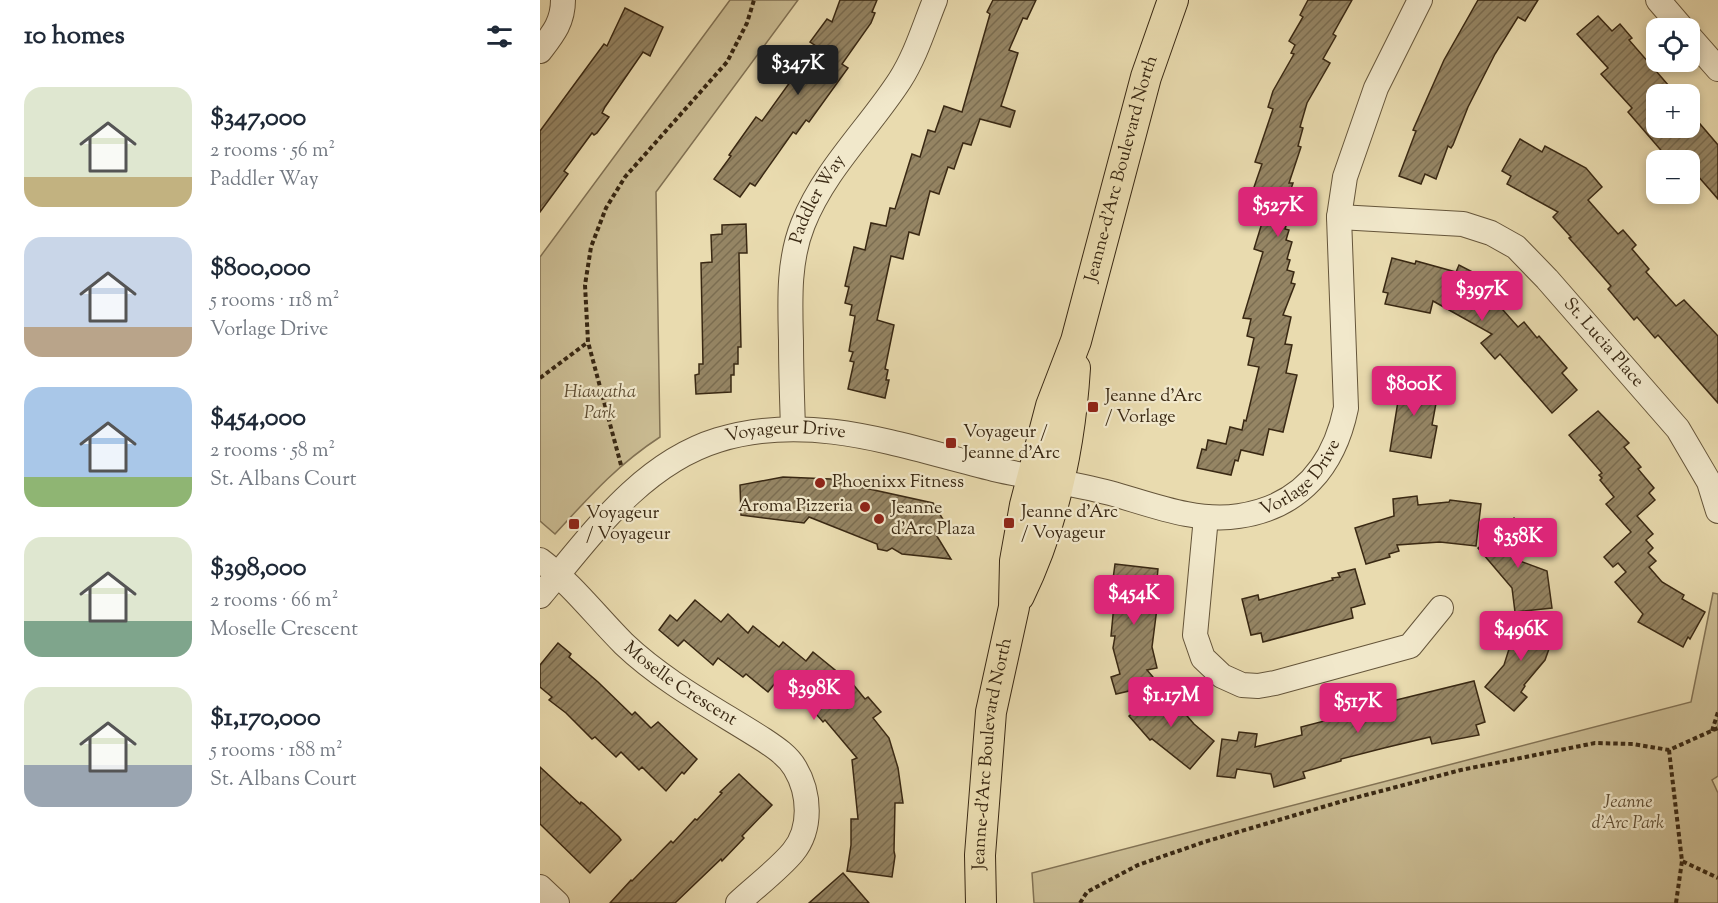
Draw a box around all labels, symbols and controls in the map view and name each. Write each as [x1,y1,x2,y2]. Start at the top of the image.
text: 10 homes [24,18,125,55]
map controls [1646,18,1700,204]
button: locate [1646,18,1700,72]
icon: filters [483,20,516,53]
pin: $347K [756,45,840,96]
text: $347K [771,50,825,79]
street label: Jeanne-d'Arc Boulevard North [1079,52,1166,286]
button: + [1646,84,1700,138]
text: $347,000 [210,100,306,137]
icon: home [72,111,144,183]
text: 2 rooms · 56 m² [210,137,335,166]
street label: Paddler Way [784,150,853,247]
button: − [1646,150,1700,204]
text: Paddler Way [210,166,319,195]
pin: $527K [1236,187,1320,238]
text: $527K [1252,192,1304,221]
text: $800,000 [210,250,311,287]
icon: home [72,261,144,333]
pin: $397K [1440,271,1524,322]
text: $397K [1456,276,1508,305]
text: 5 rooms · 118 m² [210,287,340,316]
street label: St. Lucia Place [1557,293,1650,394]
text: Vorlage Drive [210,316,328,345]
pin: $800K [1372,366,1456,417]
text: $800K [1386,371,1442,400]
park label: Hiawatha Park [564,380,636,427]
place label: Jeanne d'Arc / Vorlage [1104,384,1202,431]
text: $454,000 [210,400,306,437]
marker: Jeanne d'Arc / Vorlage [1086,400,1100,414]
icon: home [72,411,144,483]
street label: Voyageur Drive [723,416,848,450]
place label: Voyageur / Jeanne d'Arc [962,420,1060,467]
street label: Vorlage Drive [1256,435,1348,523]
marker: Voyageur / Jeanne d'Arc [944,436,958,450]
text: 2 rooms · 58 m² [210,437,335,466]
text: St. Albans Court [210,466,356,495]
place label: Phoenixx Fitness [832,470,964,496]
marker: Phoenixx Fitness [813,476,827,490]
place label: Aroma Pizzeria [738,494,853,520]
place label: Jeanne d'Arc Plaza [890,496,975,543]
marker: Aroma Pizzeria [858,500,872,514]
place label: Jeanne d'Arc / Voyageur [1020,500,1118,547]
place label: Voyageur / Voyageur [586,501,671,548]
marker: Jeanne d'Arc Plaza [872,512,886,526]
marker: Jeanne d'Arc / Voyageur [1002,516,1016,530]
marker: Voyageur / Voyageur [567,517,581,531]
pin: $358K [1476,518,1560,569]
text: $358K [1493,523,1543,552]
text: $398,000 [210,550,307,587]
icon: home [72,561,144,633]
pin: $454K [1092,575,1176,626]
text: $454K [1108,580,1160,609]
text: 2 rooms · 66 m² [210,587,338,616]
pin: $496K [1479,611,1563,662]
text: Moselle Crescent [210,616,358,645]
text: $496K [1494,616,1548,645]
street label: Jeanne-d'Arc Boulevard North [967,635,1020,871]
street label: Moselle Crescent [617,636,742,733]
pin: $398K [772,670,856,721]
text: $398K [788,675,840,704]
pin: $1.17M [1122,677,1220,728]
text: $1.17M [1142,682,1200,711]
pin: $517K [1316,683,1400,734]
text: $517K [1334,688,1382,717]
text: $1,170,000 [210,700,321,737]
icon: home [72,711,144,783]
text: 5 rooms · 188 m² [210,737,343,766]
text: St. Albans Court [210,766,356,795]
park label: Jeanne d'Arc Park [1592,790,1664,837]

